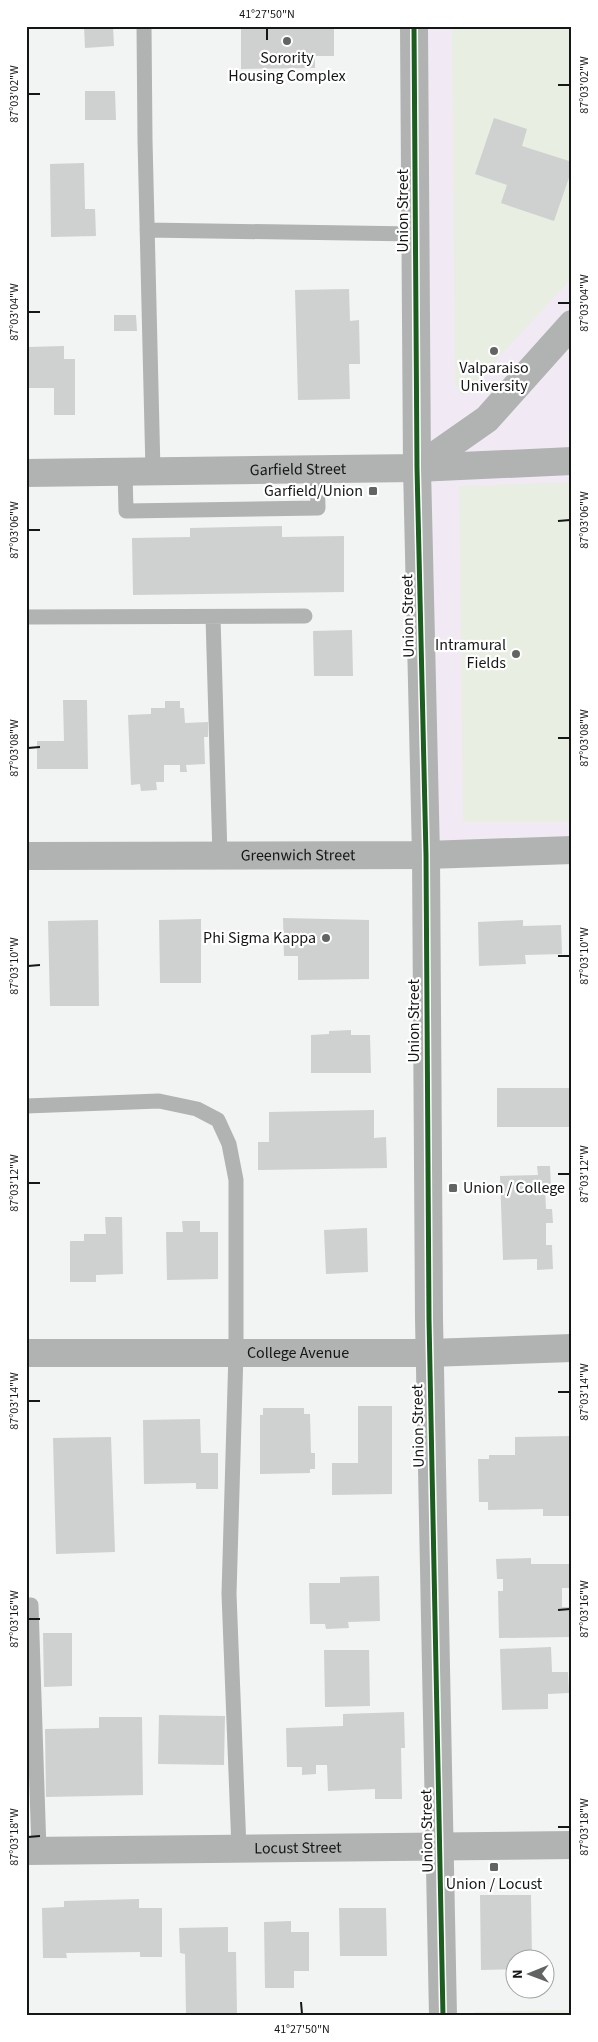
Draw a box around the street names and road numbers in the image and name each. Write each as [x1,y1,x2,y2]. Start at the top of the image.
street label: Union Street [392,169,414,253]
street label: Garfield Street [250,458,347,481]
street label: Union Street [396,573,420,658]
street label: Greenwich Street [241,844,356,866]
street label: Union Street [403,979,425,1063]
street label: College Avenue [247,1342,349,1364]
street label: Union Street [406,1383,430,1468]
street label: Union Street [415,1788,439,1873]
street label: Locust Street [254,1837,342,1859]

